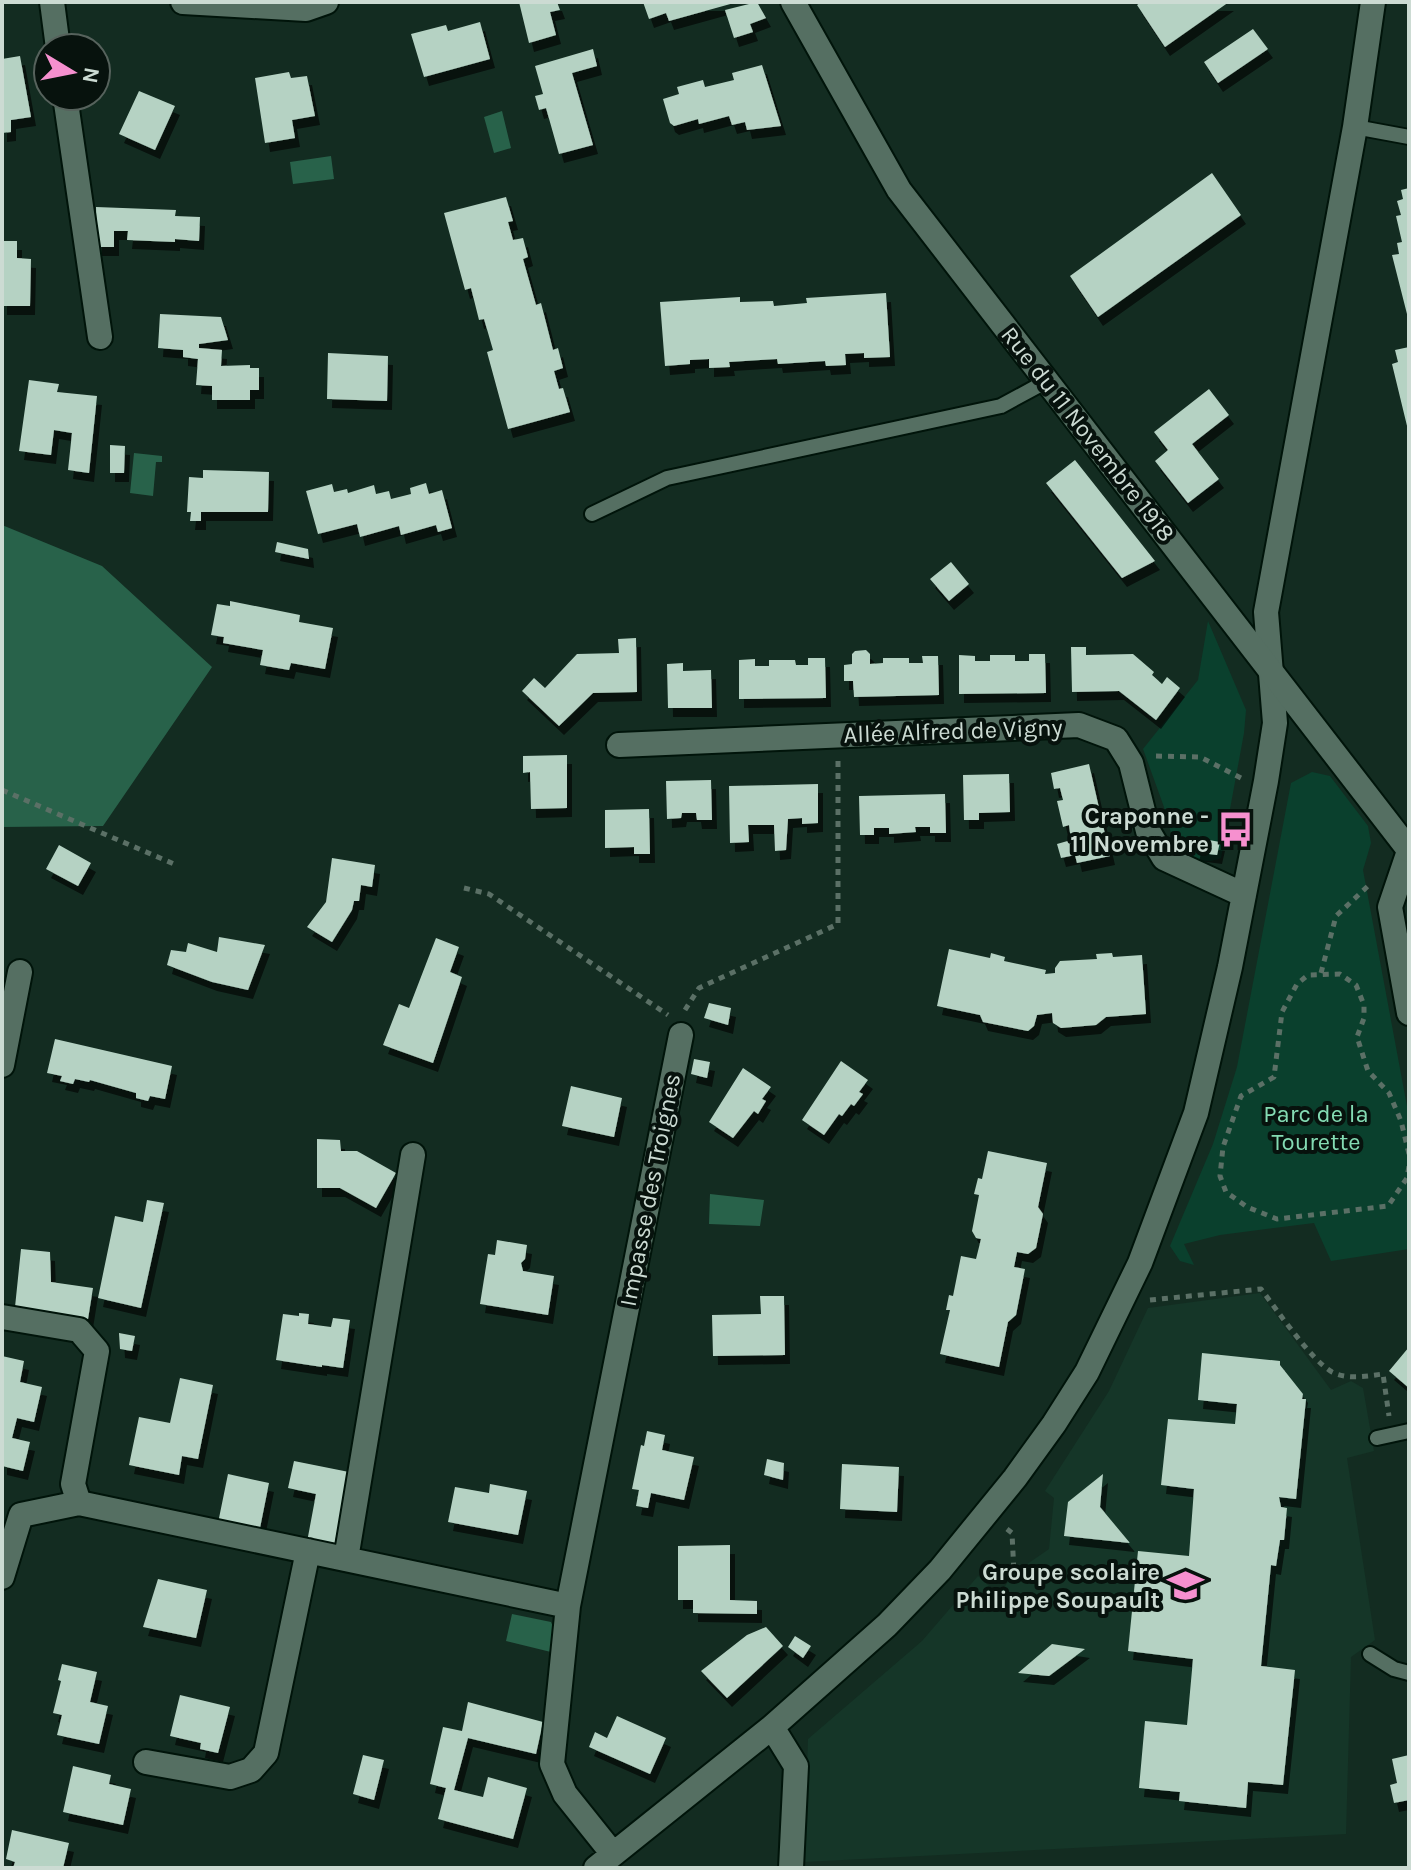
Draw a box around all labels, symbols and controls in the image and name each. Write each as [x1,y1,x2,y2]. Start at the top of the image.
north arrow [32,32,112,112]
text: N [77,65,105,85]
street label: Rue du 11 Novembre 1918 [995,321,1181,547]
street label: Allée Alfred de Vigny [843,713,1063,749]
place label: Craponne - 11 Novembre [1070,802,1209,858]
bus stop icon: Craponne - 11 Novembre [1216,811,1254,849]
street label: Impasse des Troignes [614,1071,686,1309]
park label: Parc de la Tourette [1263,1100,1369,1156]
place label: Groupe scolaire Philippe Soupault [956,1558,1160,1614]
school or university icon: Groupe scolaire Philippe Soupault [1167,1567,1205,1605]

